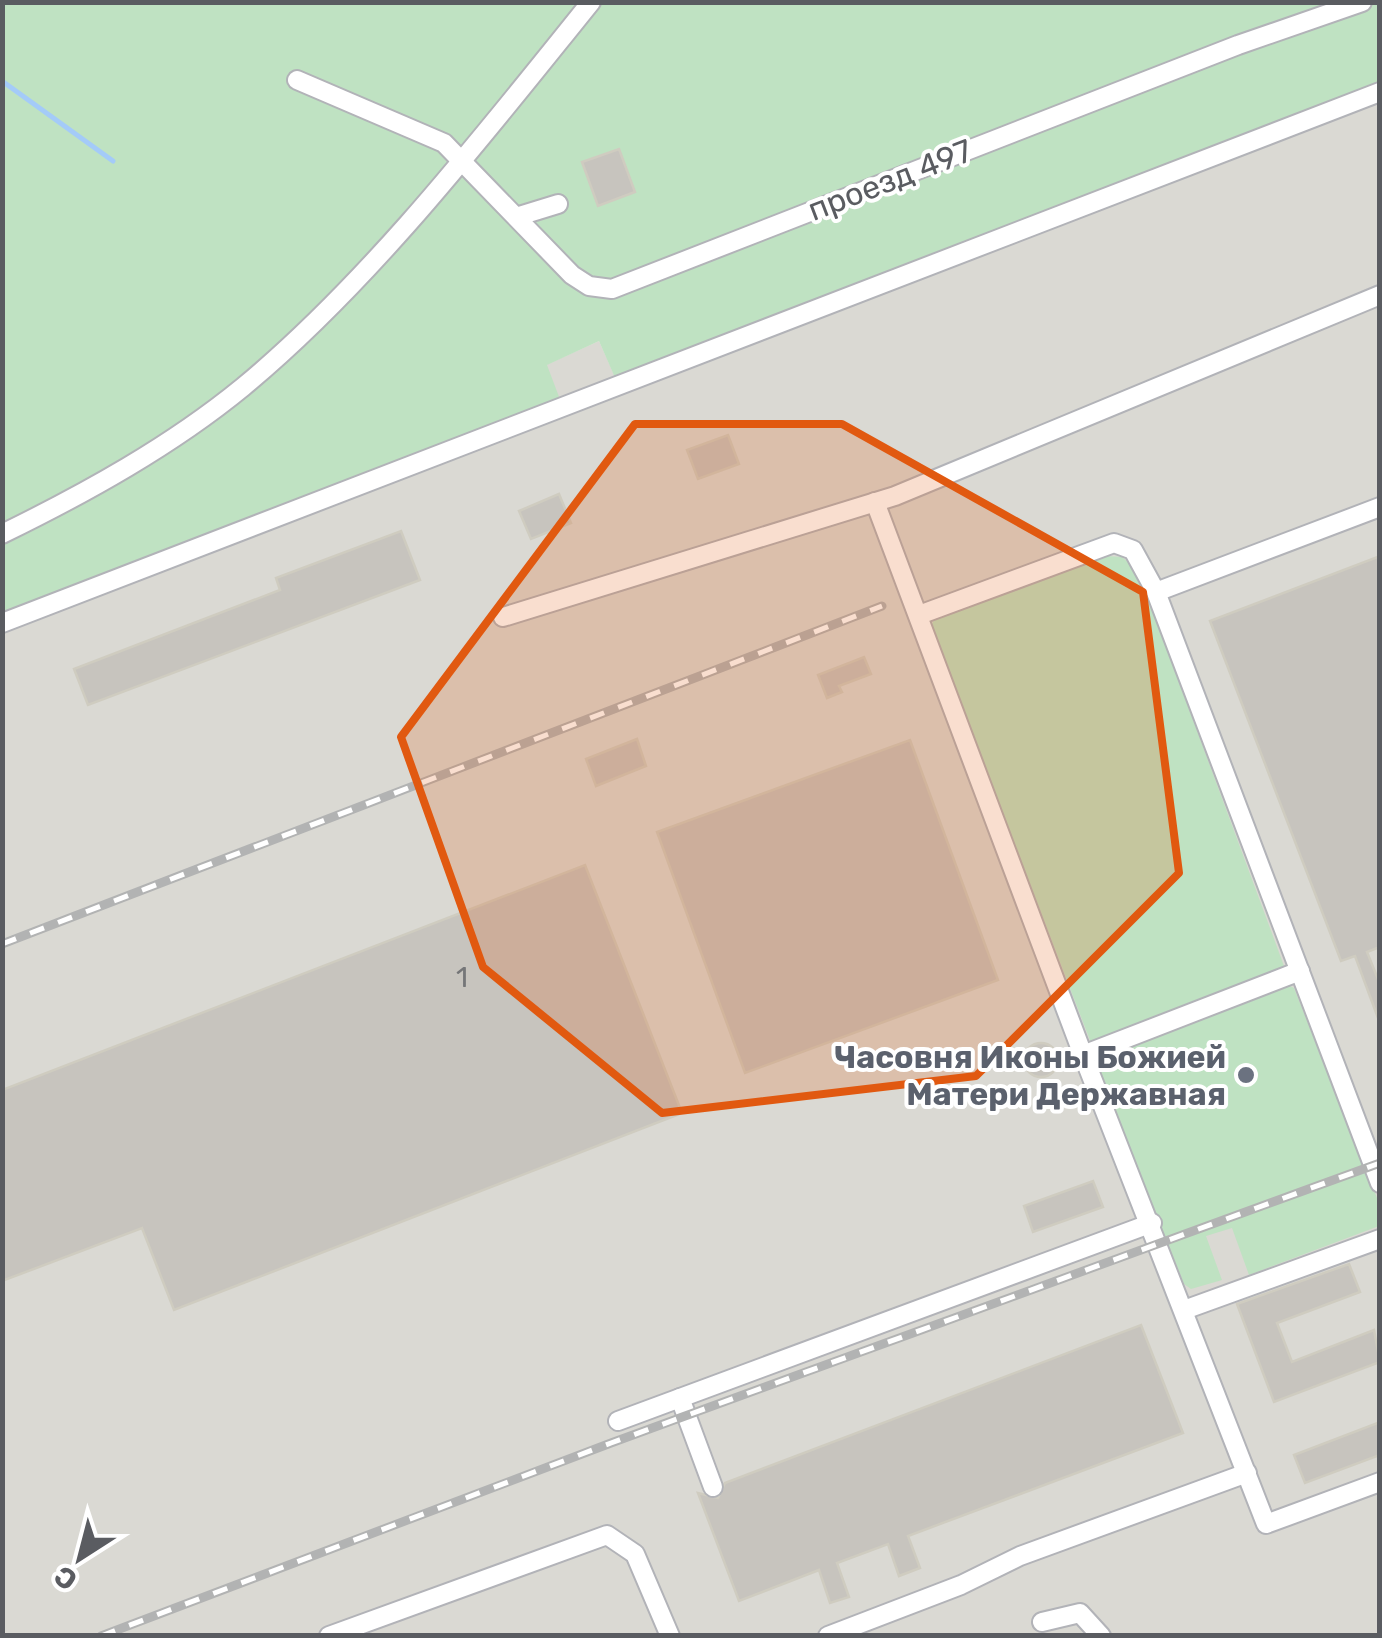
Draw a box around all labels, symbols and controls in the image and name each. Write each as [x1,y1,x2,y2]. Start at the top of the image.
street label: проезд 497 [803,131,977,229]
house number: 1 [456,961,468,994]
place label: Часовня Иконы Божией Матери Державная [834,1038,1226,1113]
marker: Часовня Иконы Божией Матери Державная [1235,1064,1257,1086]
north arrow [30,1508,130,1608]
text: С [48,1559,83,1597]

